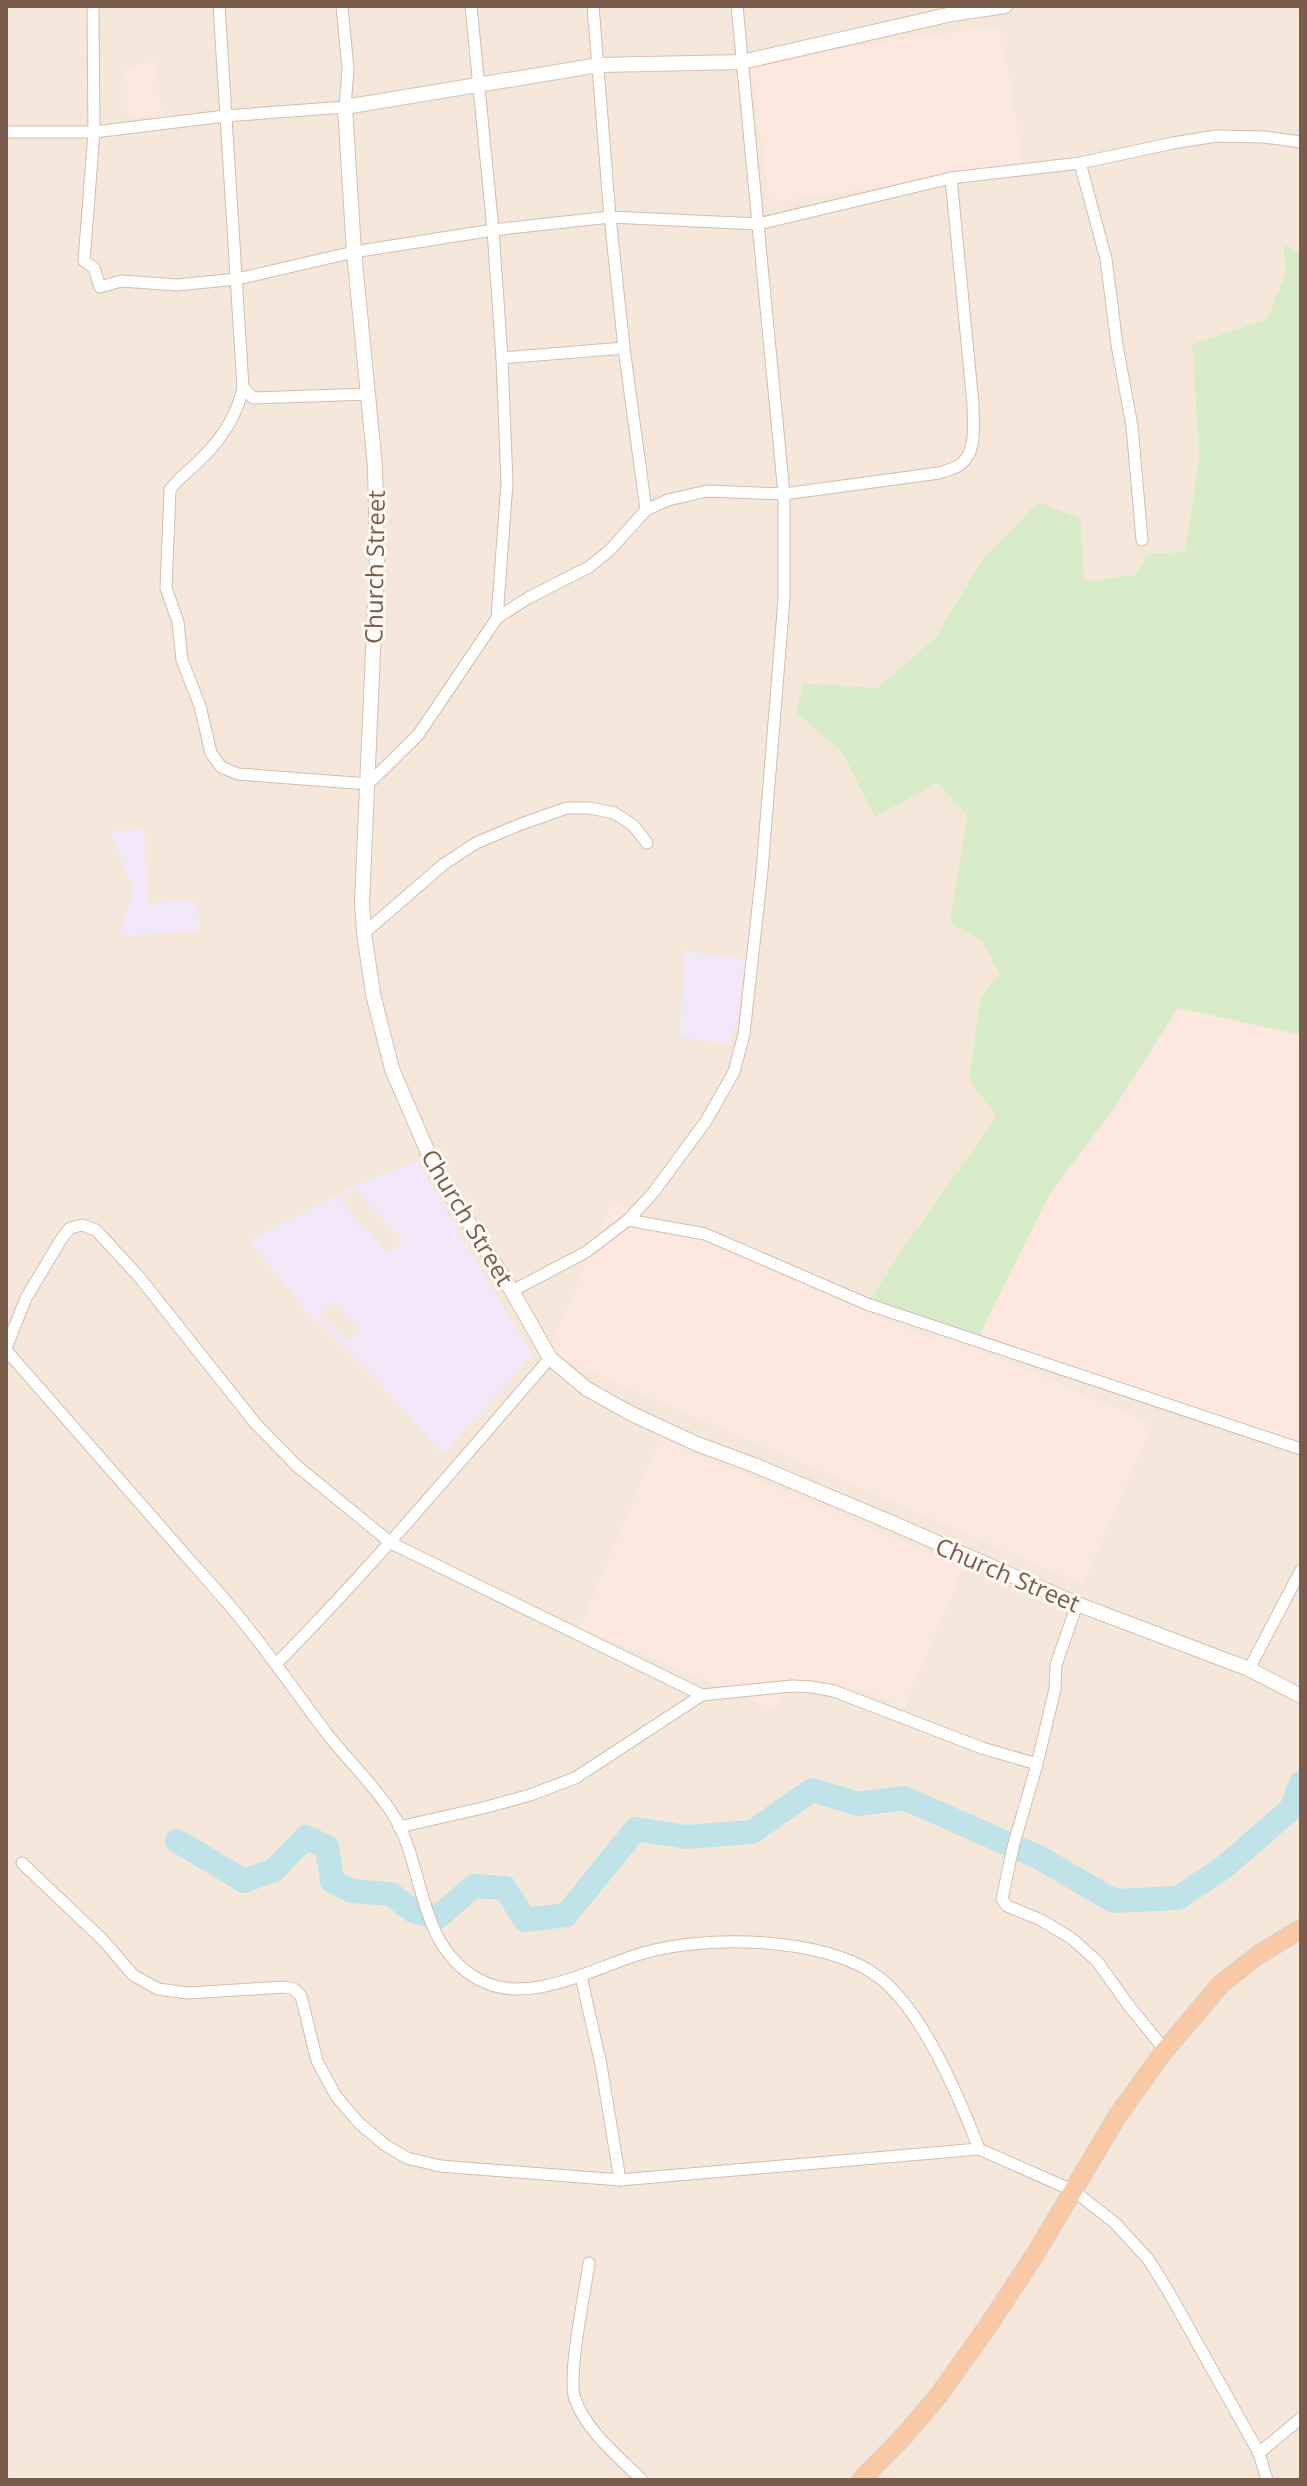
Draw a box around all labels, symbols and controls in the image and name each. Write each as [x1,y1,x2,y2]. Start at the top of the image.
street label: Church Street [356,490,392,644]
street label: Church Street [414,1143,522,1291]
street label: Church Street [931,1529,1085,1619]

